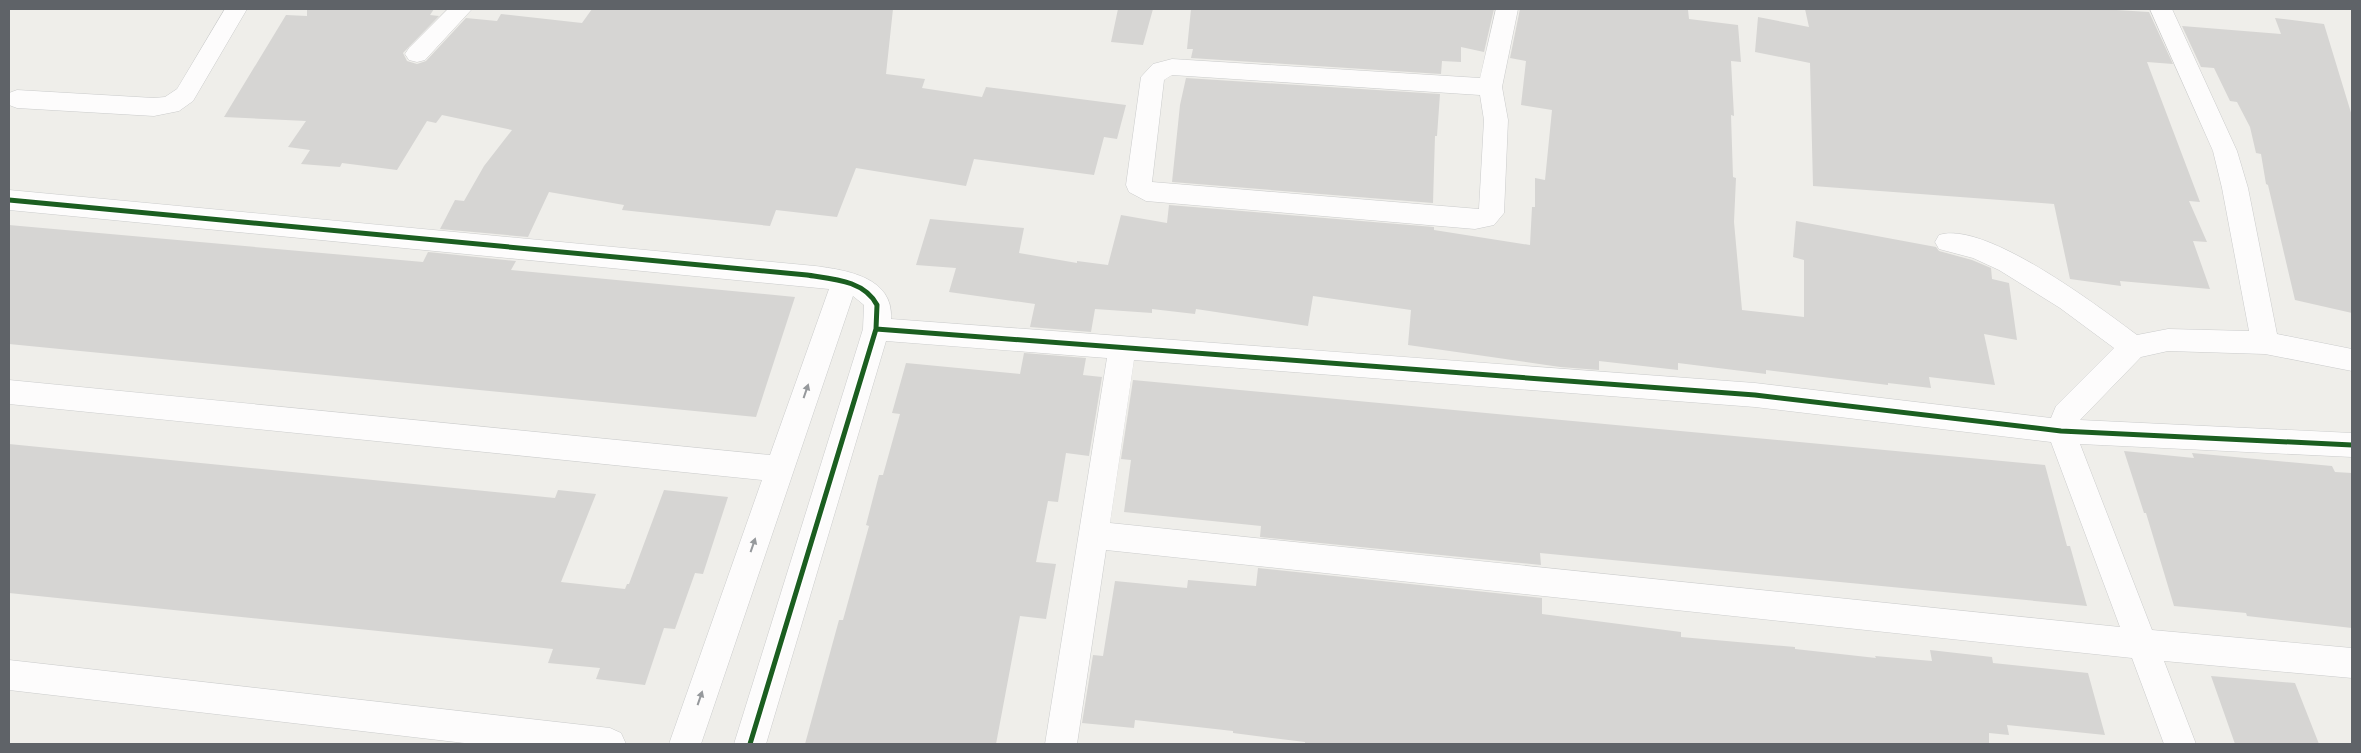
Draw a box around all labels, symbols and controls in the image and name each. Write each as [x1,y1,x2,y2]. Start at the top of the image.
one-way arrow [803,383,811,398]
one-way arrow [750,537,758,552]
one-way arrow [697,690,705,705]

